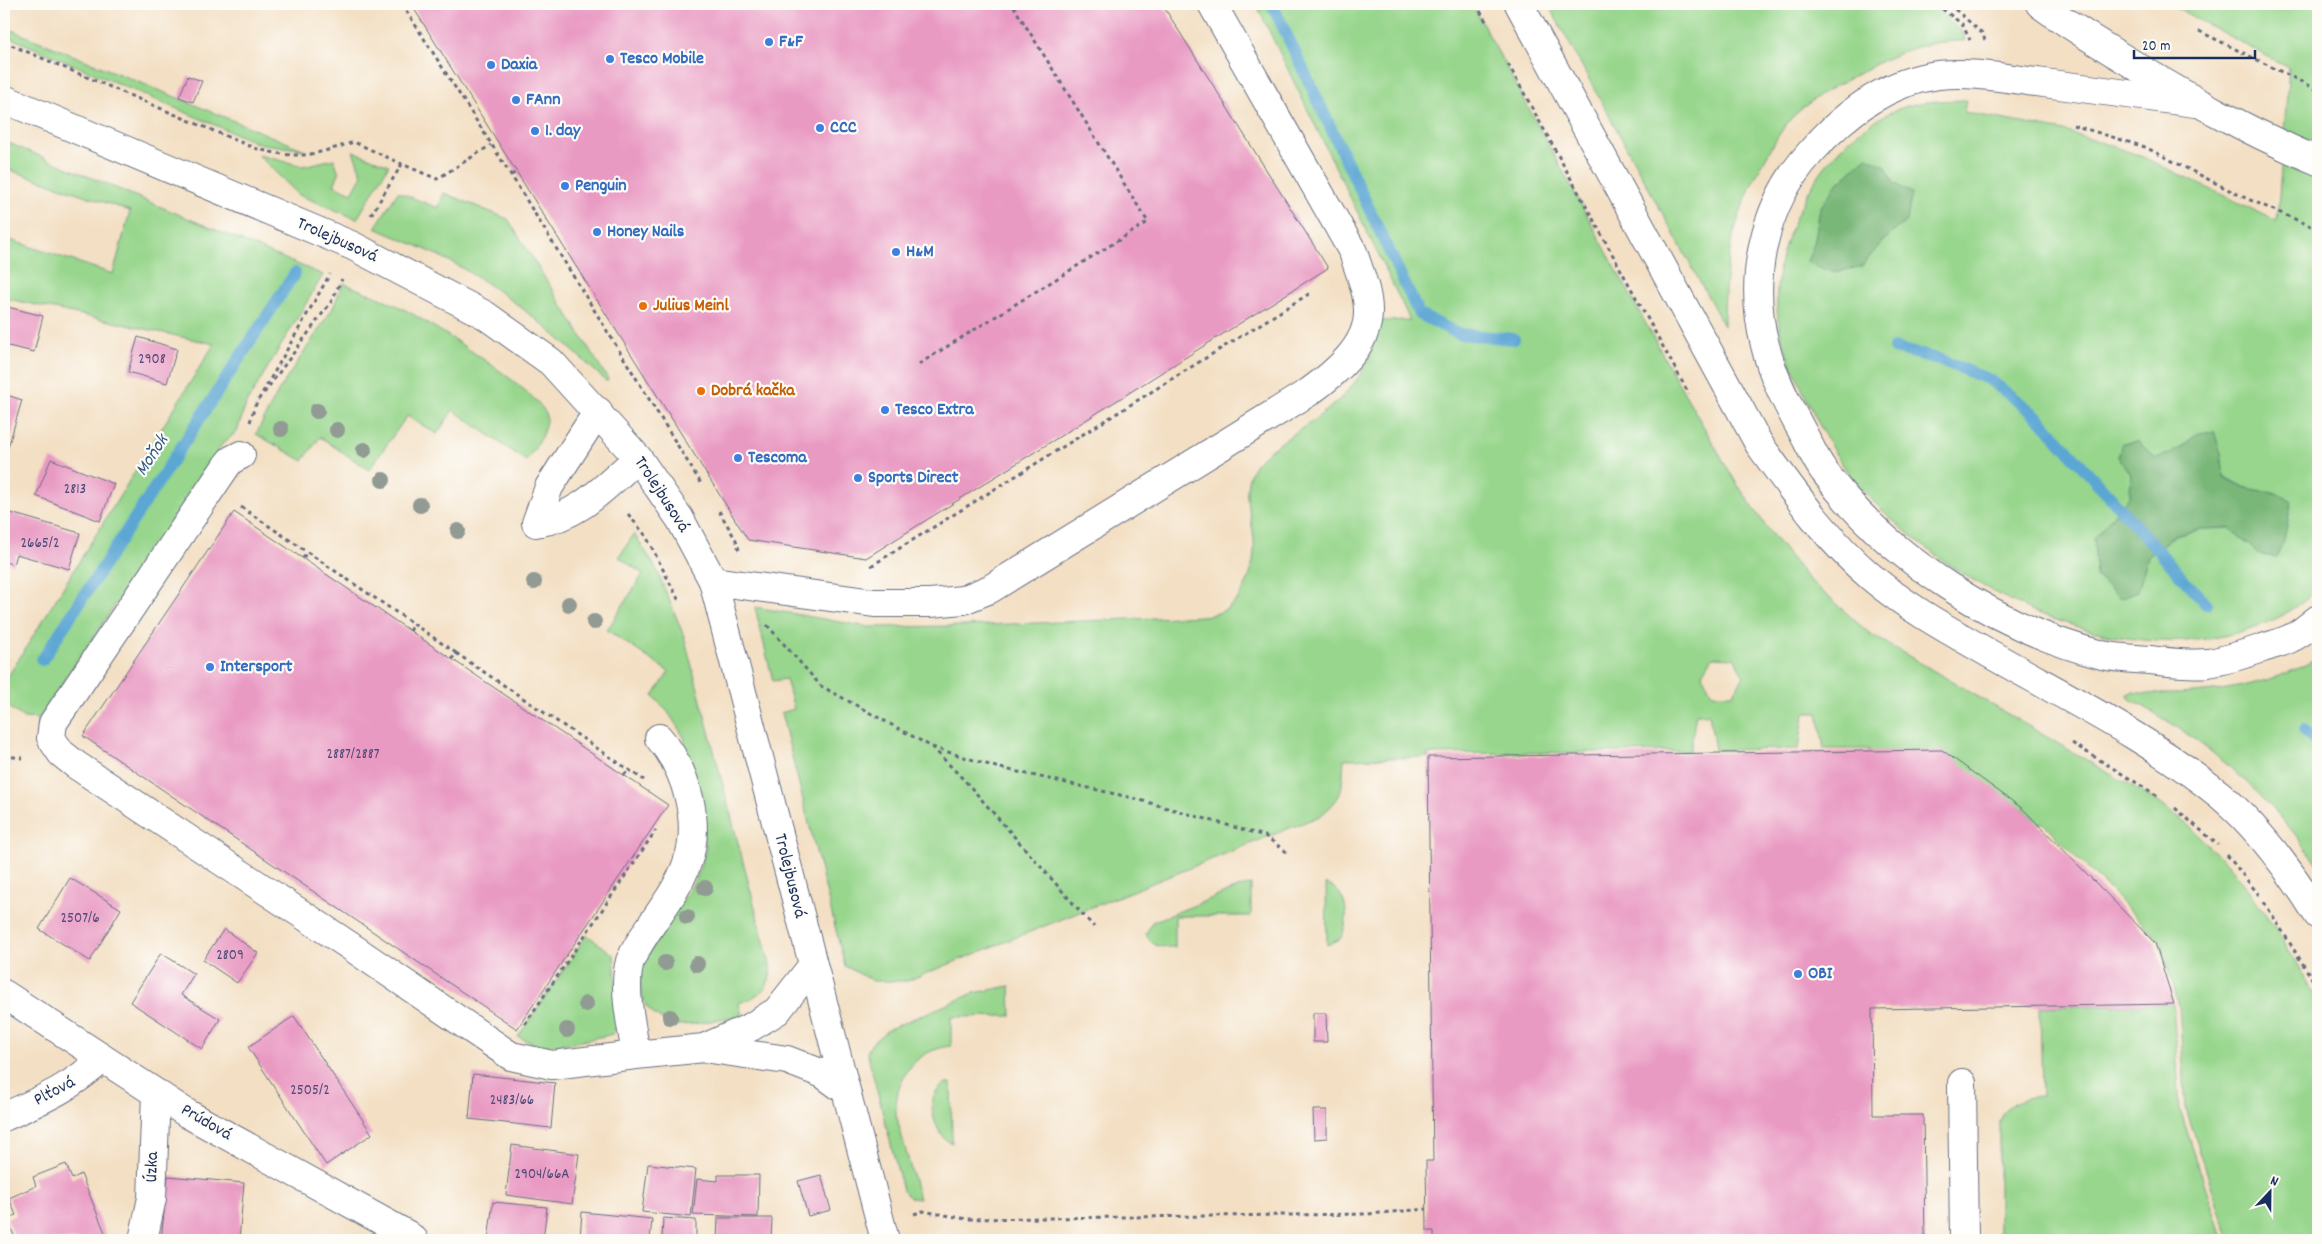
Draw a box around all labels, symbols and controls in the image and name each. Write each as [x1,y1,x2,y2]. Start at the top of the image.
scale bar [2134,28,2256,60]
place label: F&F [779,30,804,55]
marker: F&F [763,36,775,48]
text: 20 m [2142,36,2170,58]
place label: Tesco Mobile [620,47,704,72]
place label: Daxia [501,53,538,78]
marker: Tesco Mobile [604,53,616,65]
marker: Daxia [485,59,497,71]
place label: FAnn [526,88,561,113]
marker: FAnn [510,94,522,106]
place label: CCC [830,116,857,141]
place label: 1. day [545,119,581,144]
marker: CCC [814,122,826,134]
marker: 1. day [529,125,541,137]
place label: Penguin [575,174,627,199]
marker: Penguin [559,180,571,192]
street label: Trolejbusová [292,212,382,270]
place label: Honey Nails [607,220,685,245]
marker: Honey Nails [591,226,603,238]
place label: H&M [906,240,934,265]
marker: H&M [890,246,902,258]
place label: Julius Meinl [653,294,729,319]
marker: Julius Meinl [637,300,649,312]
house number: 2908 [138,349,166,371]
place label: Dobrá kačka [711,379,795,404]
marker: Dobrá kačka [695,385,707,397]
place label: Tesco Extra [895,398,974,423]
marker: Tesco Extra [879,404,891,416]
water label: Moňok [130,428,178,482]
place label: Tescoma [748,446,807,471]
street label: Trolejbusová [627,452,695,538]
marker: Tescoma [732,452,744,464]
place label: Sports Direct [868,466,959,491]
marker: Sports Direct [852,472,864,484]
house number: 2813 [64,479,86,501]
house number: 2665/2 [20,533,60,555]
place label: Intersport [220,655,293,680]
marker: Intersport [204,661,216,673]
house number: 2887/2887 [327,744,380,766]
street label: Trolejbusová [766,831,812,921]
house number: 2507/6 [60,908,100,930]
house number: 2809 [216,945,244,967]
place label: OBI [1808,962,1833,987]
marker: OBI [1792,968,1804,980]
street label: Plťová [30,1071,80,1113]
house number: 2505/2 [290,1080,330,1102]
house number: 2483/66 [490,1090,534,1112]
street label: Prúdová [176,1098,236,1148]
street label: Úzka [140,1151,166,1183]
house number: 2904/66A [515,1164,570,1186]
north arrow [2244,1166,2294,1216]
text: N [2267,1171,2281,1192]

